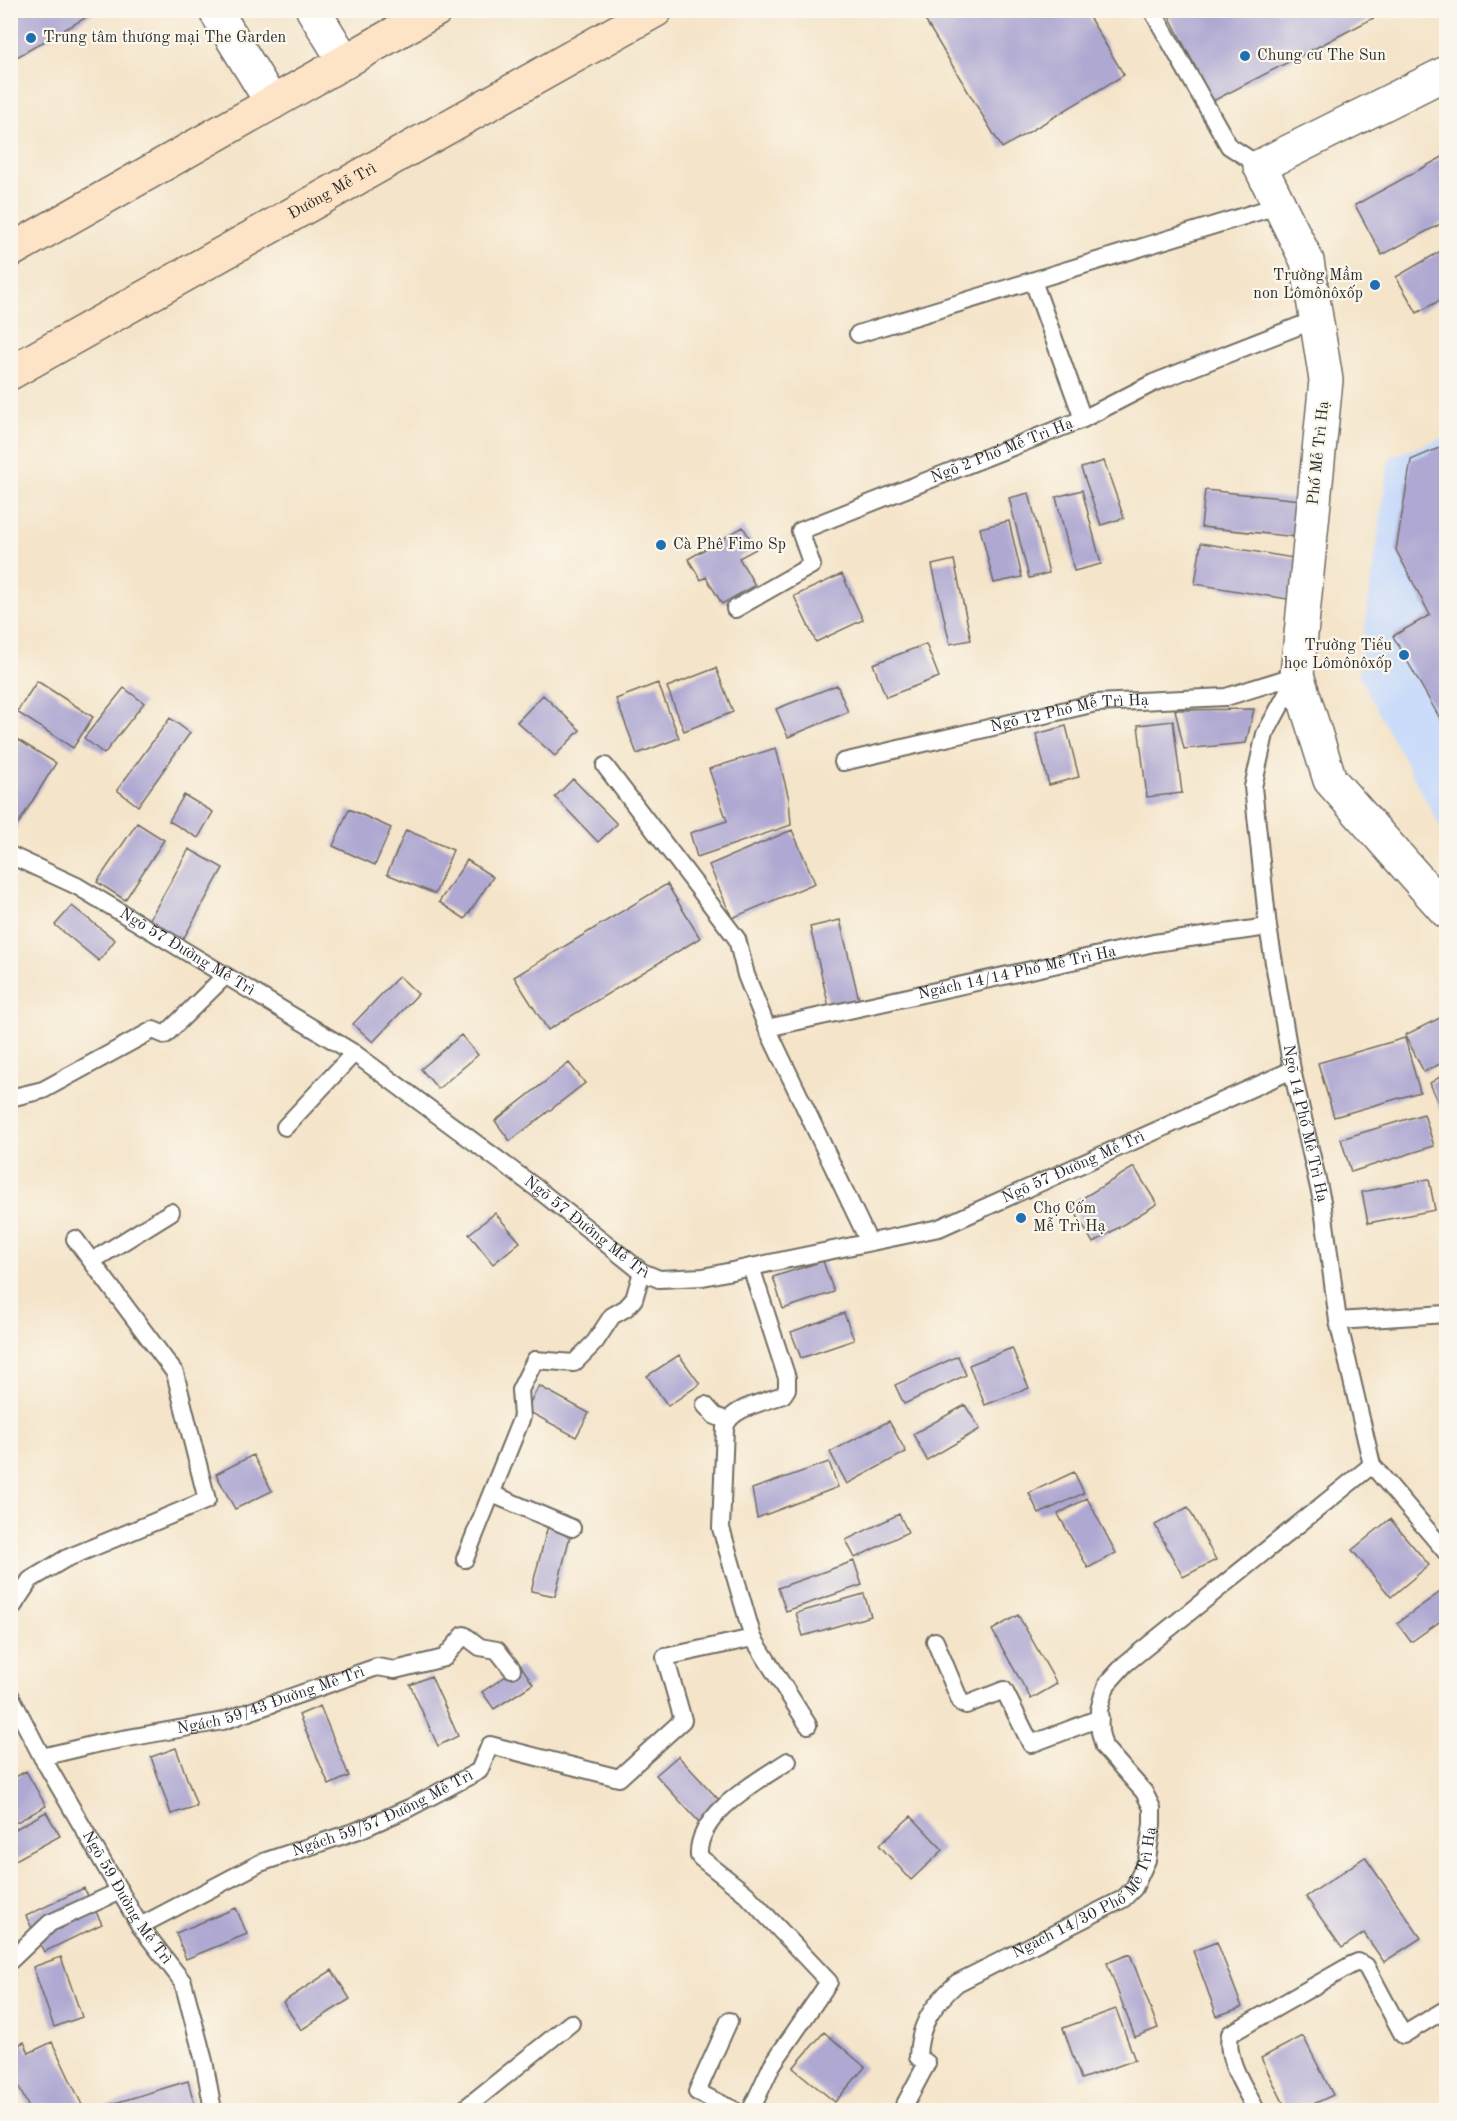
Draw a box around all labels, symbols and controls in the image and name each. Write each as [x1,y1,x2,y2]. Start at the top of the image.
place label: Trung tâm thương mại The Garden [43,30,287,46]
marker: Trung tâm thương mại The Garden [24,31,38,45]
place label: Chung cư The Sun [1257,48,1386,64]
marker: Chung cư The Sun [1238,49,1252,63]
street label: Đường Mễ Trì [286,161,379,223]
place label: Trường Mầm non Lômônôxốp [1253,265,1363,302]
marker: Trường Mầm non Lômônôxốp [1368,278,1382,292]
street label: Phố Mễ Trì Hạ [1303,400,1332,506]
street label: Ngõ 2 Phố Mễ Trì Hạ [928,416,1076,486]
place label: Cà Phê Fimo Sp [673,537,786,553]
marker: Cà Phê Fimo Sp [654,538,668,552]
place label: Trường Tiểu học Lômônôxốp [1284,636,1392,672]
marker: Trường Tiểu học Lômônôxốp [1397,648,1411,662]
street label: Ngõ 12 Phố Mễ Trì Hạ [989,692,1149,735]
street label: Ngõ 57 Đường Mễ Trì [116,905,257,999]
street label: Ngách 14/14 Phố Mễ Trì Hạ [916,944,1118,1003]
street label: Ngõ 14 Phố Mễ Trì Hạ [1280,1043,1330,1204]
street label: Ngõ 57 Đường Mễ Trì [1000,1129,1147,1207]
street label: Ngõ 57 Đường Mễ Trì [521,1174,651,1282]
place label: Chợ Cốm Mễ Trì Hạ [1033,1199,1106,1235]
marker: Chợ Cốm Mễ Trì Hạ [1014,1211,1028,1225]
street label: Ngách 59/43 Đường Mễ Trì [176,1664,367,1737]
street label: Ngách 59/57 Đường Mễ Trì [290,1768,476,1860]
street label: Ngách 14/30 Phố Mễ Trì Hạ [1010,1826,1160,1962]
street label: Ngõ 59 Đường Mễ Trì [79,1828,174,1967]

